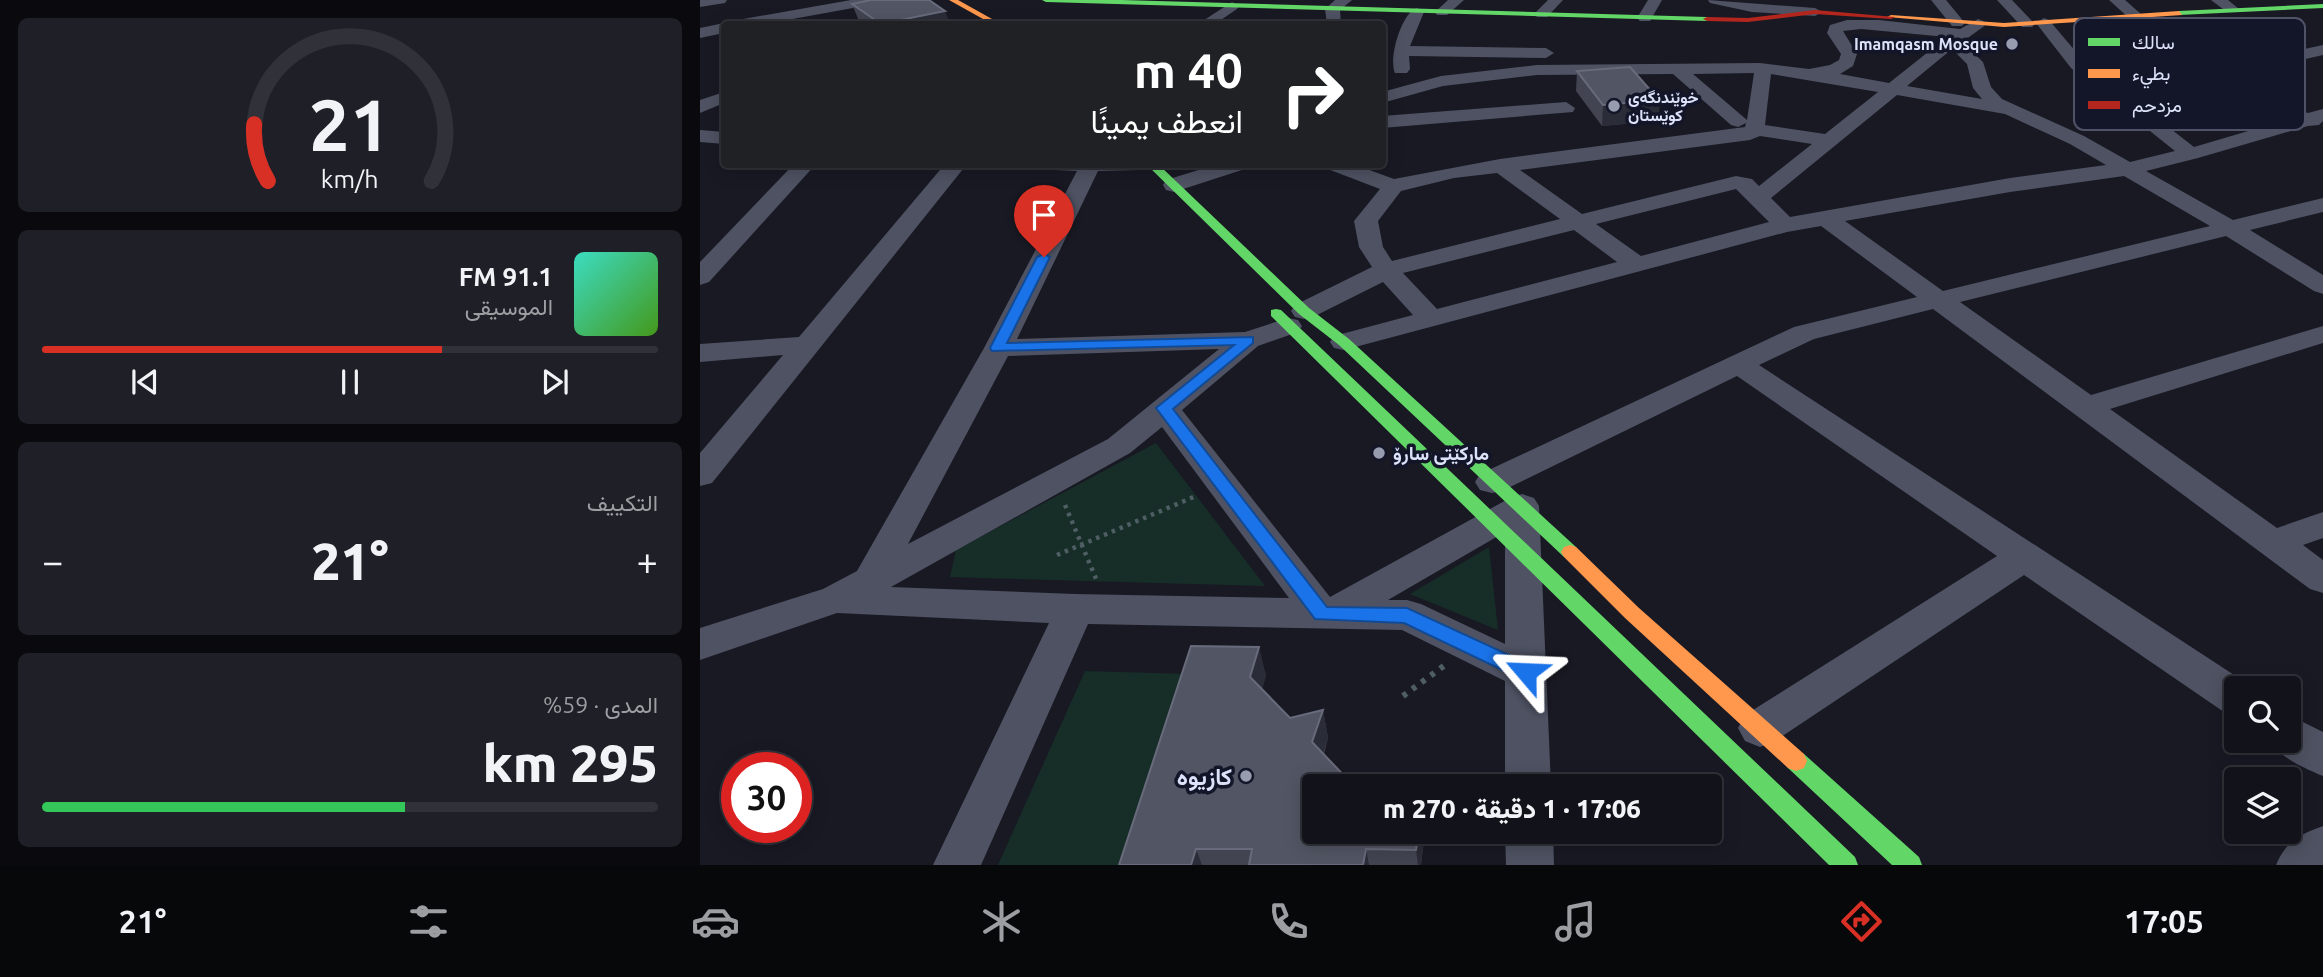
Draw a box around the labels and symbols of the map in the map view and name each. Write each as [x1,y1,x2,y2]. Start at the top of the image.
legend [2074,18,2305,130]
text: سالك [2132,31,2175,53]
place label: Imamqasm Mosque [1854,35,1998,53]
marker: Imamqasm Mosque [2004,36,2020,52]
text: بطيء [2132,62,2170,89]
place label: خوێندنگەی کوێستان [1628,88,1698,126]
text: مزدحم [2132,94,2182,118]
marker: خوێندنگەی کوێستان [1606,98,1622,114]
pin [1014,185,1074,257]
place label: مارکێتی سارۆ [1393,442,1489,466]
marker: مارکێتی سارۆ [1371,445,1387,461]
position arrow [1489,635,1563,709]
speed limit sign: 30 [721,752,812,843]
place label: کازیوه [1177,764,1232,792]
marker: کازیوه [1238,768,1254,784]

